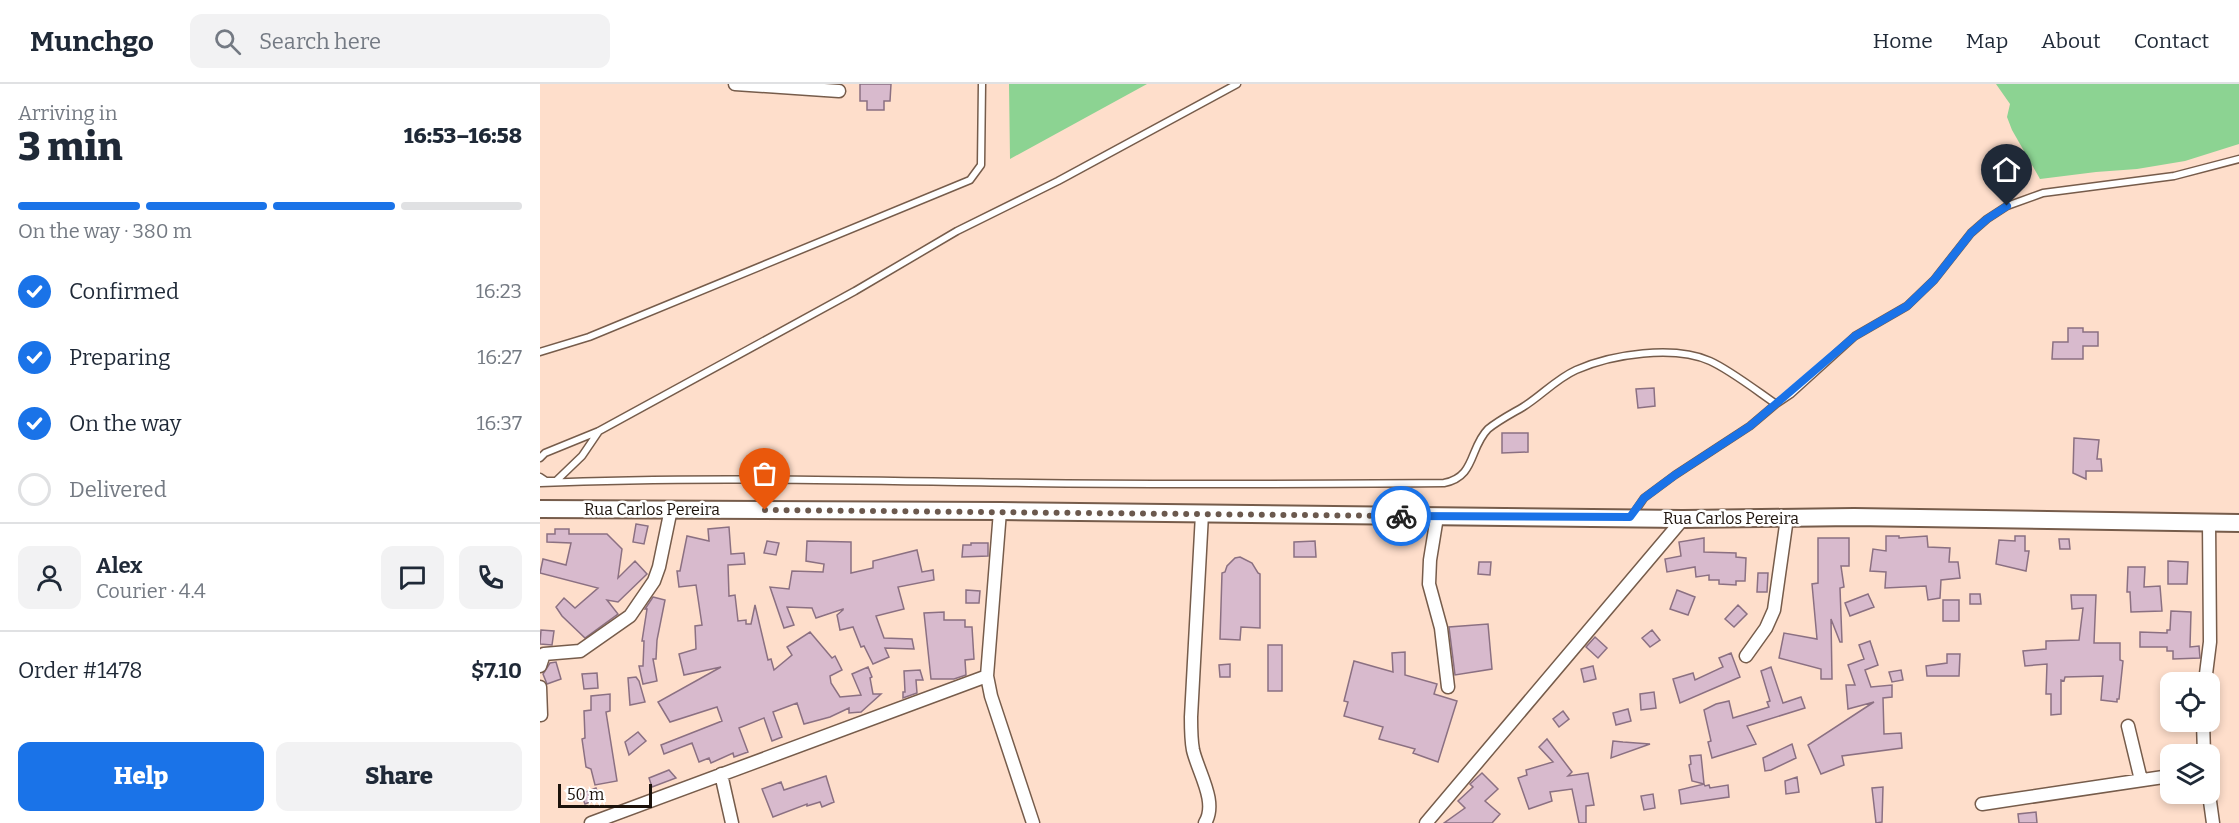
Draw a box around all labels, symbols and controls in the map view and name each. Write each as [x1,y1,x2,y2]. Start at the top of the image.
search box [190,14,610,68]
text: Munchgo [30,25,154,58]
icon: search [211,25,244,58]
text: Search here [259,28,381,55]
text: Home [1873,28,1933,54]
text: Map [1966,28,2008,54]
text: About [2041,28,2101,54]
text: Contact [2134,28,2209,54]
text: Arriving in [18,101,117,125]
text: 16:53–16:58 [404,122,522,149]
text: 3 min [18,124,123,170]
pin [1981,144,2032,206]
icon: home [1990,153,2023,186]
text: On the way · 380 m [18,219,192,243]
icon: check [18,275,51,308]
text: Confirmed [69,278,179,305]
text: 16:23 [476,279,522,303]
icon: check [18,341,51,374]
text: Preparing [69,344,171,371]
text: 16:27 [477,345,522,369]
icon: check [18,407,51,440]
text: On the way [69,410,181,437]
text: 16:37 [476,411,522,435]
pin [739,448,790,510]
icon: bag [748,457,781,490]
text: Delivered [69,476,167,503]
courier [1371,486,1431,546]
street label: Rua Carlos Pereira [584,500,720,519]
icon: bike [1385,500,1418,533]
street label: Rua Carlos Pereira [1663,509,1799,528]
button: person [18,546,81,609]
button: chat [381,546,444,609]
button: phone [459,546,522,609]
text: Alex [96,552,142,579]
text: Courier · 4.4 [96,579,206,603]
text: Order #1478 [18,657,143,684]
text: $7.10 [471,657,522,684]
map controls [2160,672,2220,804]
button: locate [2160,672,2220,732]
button: Help [18,742,264,811]
button: Share [276,742,522,811]
button: layers [2160,744,2220,804]
scale bar [558,781,652,808]
text: 50 m [567,785,604,804]

